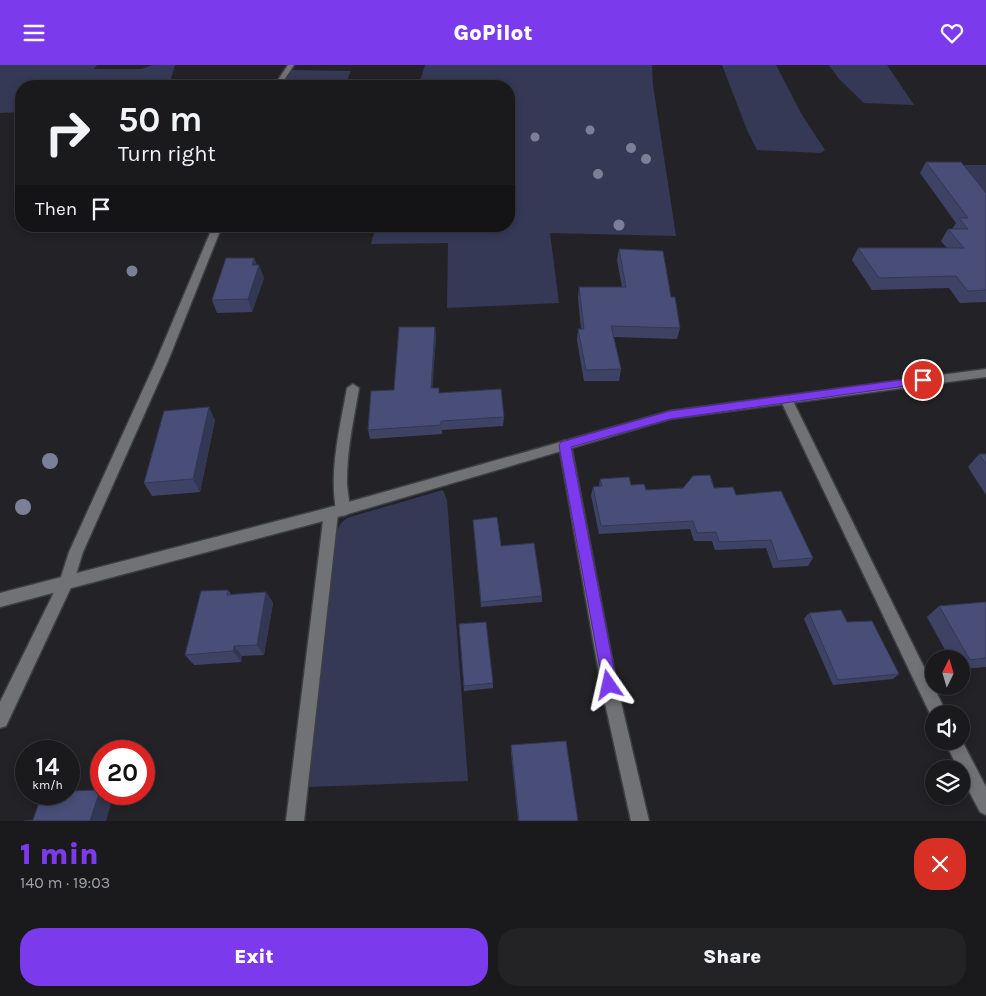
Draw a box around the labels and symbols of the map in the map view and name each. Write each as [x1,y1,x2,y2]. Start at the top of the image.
pin [902,359,944,401]
north arrow [925,650,970,695]
position arrow [582,658,634,710]
speed limit sign: 20 [90,740,155,805]

